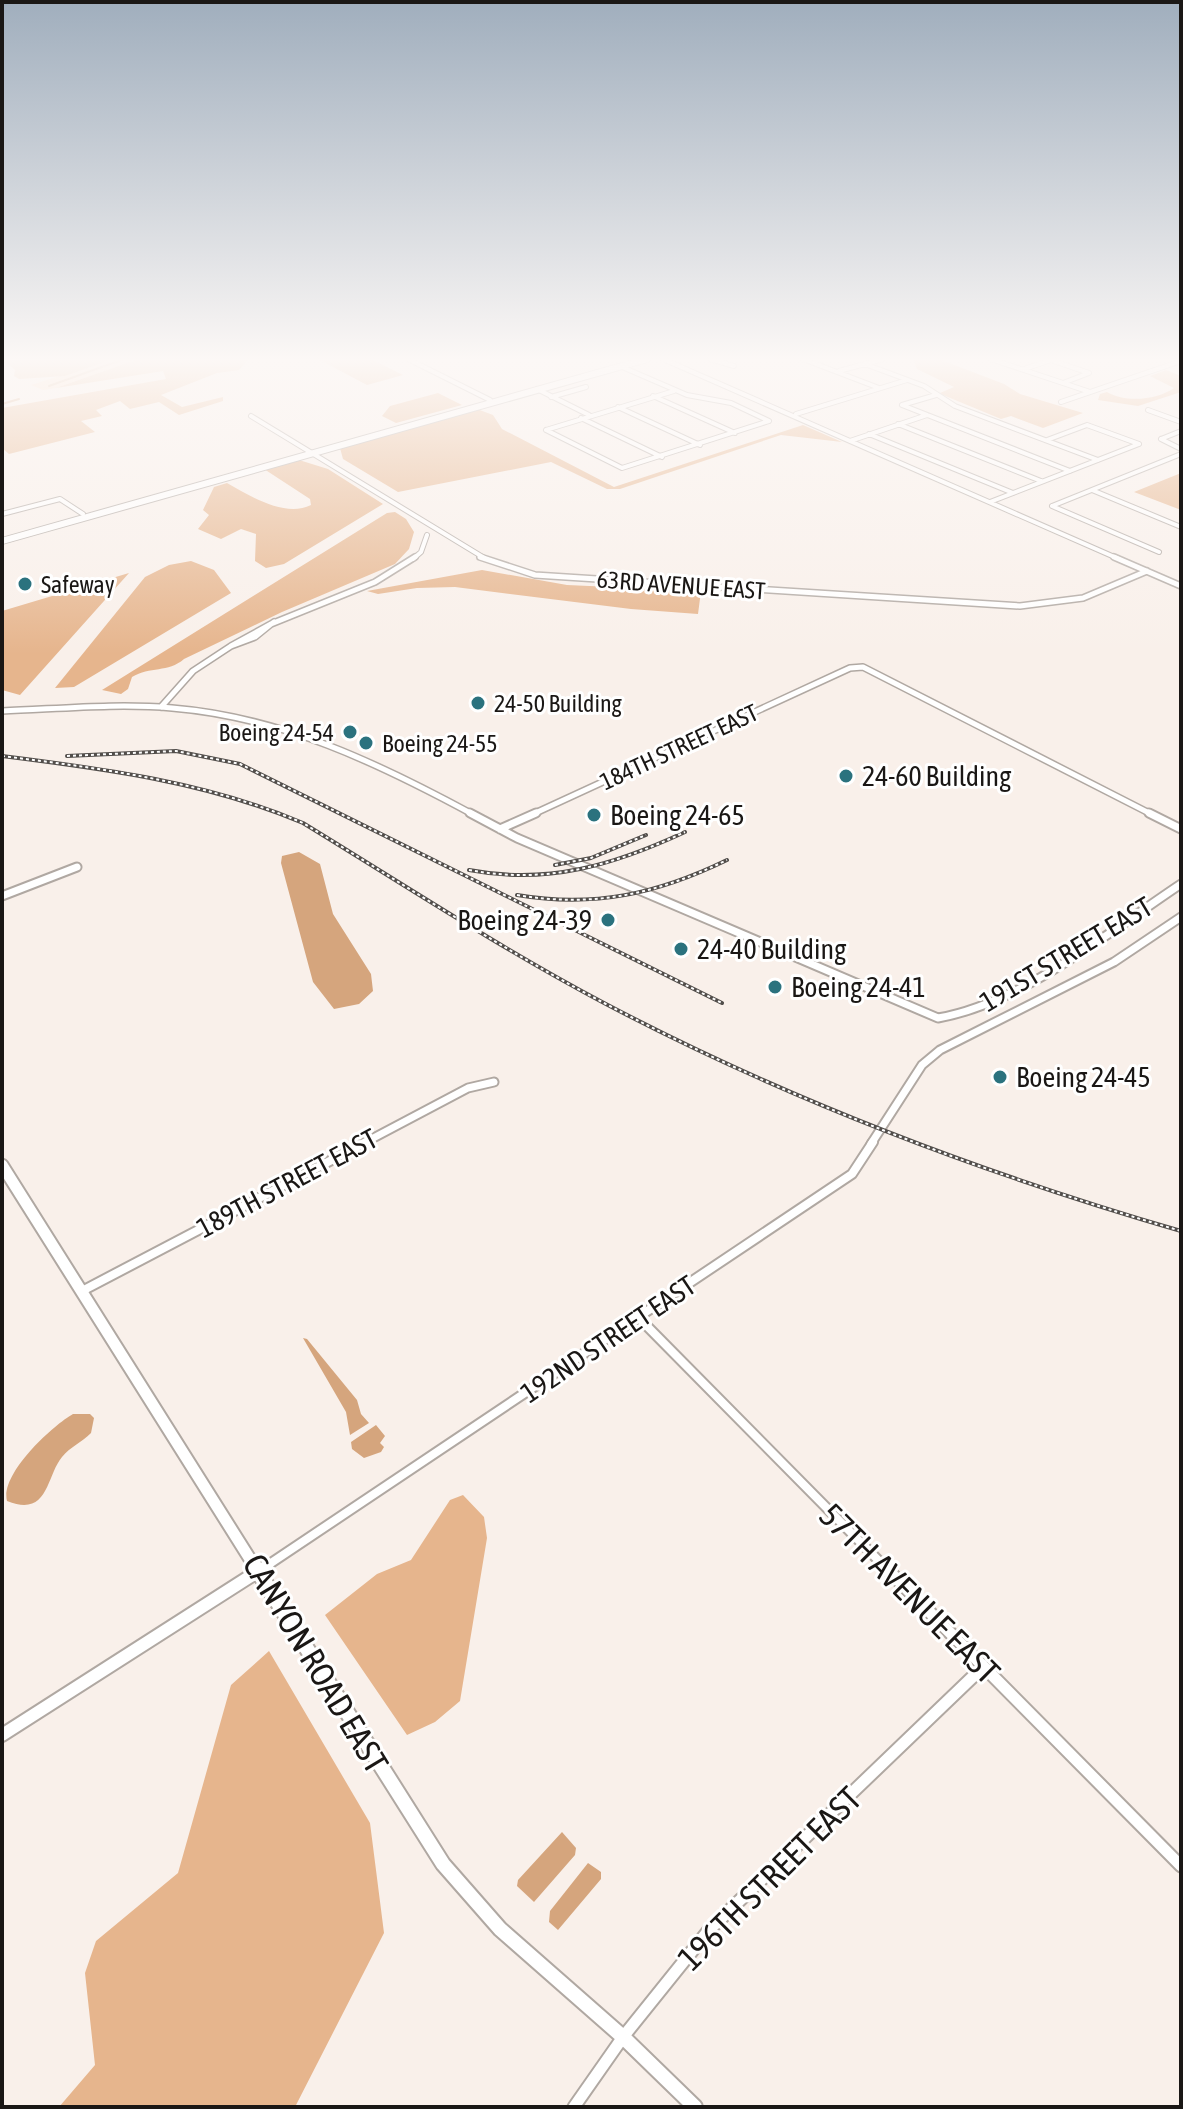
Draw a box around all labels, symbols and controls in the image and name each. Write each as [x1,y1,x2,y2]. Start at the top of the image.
street label: 63RD AVENUE EAST [596,566,767,604]
place label: Safeway [41,571,115,598]
marker: Safeway [16,575,34,593]
place label: 24-50 Building [494,690,623,717]
marker: 24-50 Building [469,694,487,712]
street label: 184TH STREET EAST [596,698,763,795]
place label: Boeing 24-54 [219,719,334,746]
marker: Boeing 24-54 [341,723,359,741]
place label: Boeing 24-55 [382,730,497,757]
marker: Boeing 24-55 [357,734,375,752]
place label: 24-60 Building [862,760,1011,792]
marker: 24-60 Building [837,767,855,785]
place label: Boeing 24-65 [610,799,745,831]
marker: Boeing 24-65 [585,806,603,824]
street label: 191ST STREET EAST [974,890,1158,1018]
place label: Boeing 24-39 [457,904,592,936]
marker: Boeing 24-39 [599,911,617,929]
place label: 24-40 Building [697,933,846,965]
marker: 24-40 Building [672,940,690,958]
place label: Boeing 24-41 [791,971,926,1003]
marker: Boeing 24-41 [766,978,784,996]
place label: Boeing 24-45 [1016,1061,1151,1093]
marker: Boeing 24-45 [991,1068,1009,1086]
street label: 189TH STREET EAST [191,1122,383,1244]
street label: 192ND STREET EAST [515,1269,701,1409]
street label: 57TH AVENUE EAST [812,1495,1008,1691]
street label: CANYON ROAD EAST [235,1547,397,1779]
street label: 196TH STREET EAST [670,1778,869,1977]

